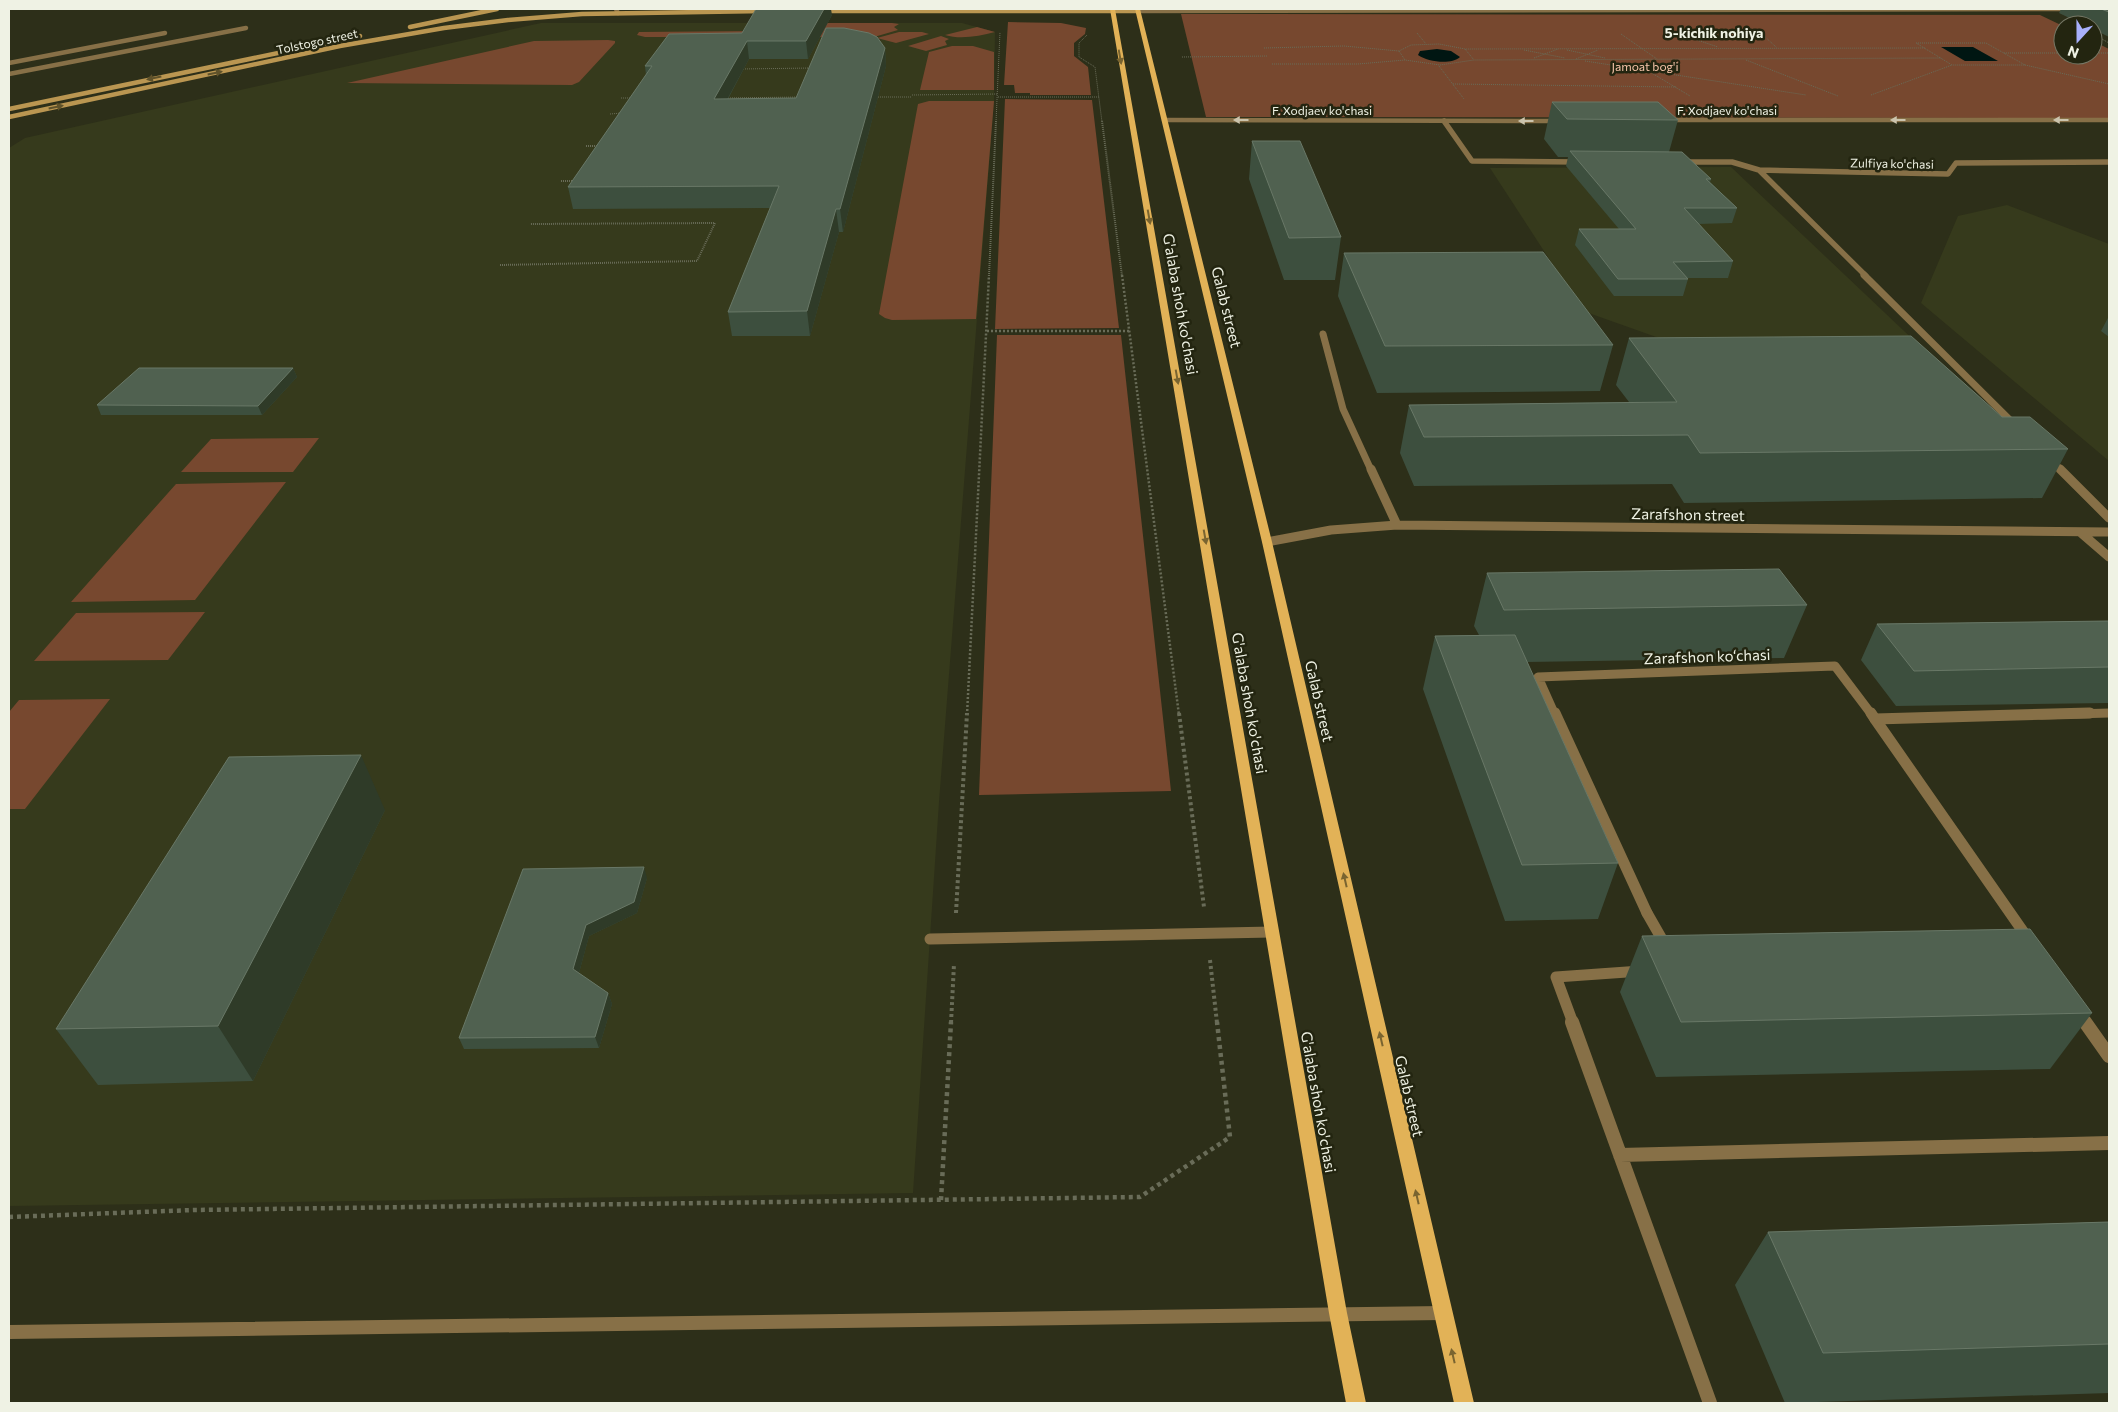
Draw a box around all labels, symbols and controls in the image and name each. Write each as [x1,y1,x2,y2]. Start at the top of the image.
north arrow [2053,15,2103,65]
district label: 5-kichik nohiya [1665,24,1763,41]
street label: Tolstogo street [275,26,359,56]
text: N [2065,43,2081,62]
one-way arrow [1117,49,1125,65]
park label: Jamoat bog'i [1611,59,1679,74]
one-way arrow [208,69,223,77]
one-way arrow [146,74,161,82]
one-way arrow [49,103,64,111]
street label: F. Xodjaev ko'chasi [1272,103,1372,117]
street label: F. Xodjaev ko'chasi [1677,103,1777,117]
one-way arrow [1232,116,1248,124]
one-way arrow [1890,116,1906,124]
one-way arrow [2052,116,2068,124]
one-way arrow [1517,117,1533,125]
street label: Zulfiya ko'chasi [1850,155,1934,171]
one-way arrow [1145,209,1153,225]
street label: G'alaba shoh ko'chasi [1160,232,1202,376]
street label: Galab street [1208,265,1246,349]
one-way arrow [1174,369,1182,385]
street label: Zarafshon street [1631,504,1745,524]
one-way arrow [1201,529,1209,545]
street label: G'alaba shoh ko'chasi [1229,631,1271,775]
street label: Zarafshon ko‘chasi [1643,645,1771,667]
street label: Galab street [1302,659,1338,743]
one-way arrow [1340,872,1348,888]
street label: G'alaba shoh ko'chasi [1298,1030,1340,1174]
one-way arrow [1377,1031,1385,1046]
street label: Galab street [1392,1054,1428,1138]
one-way arrow [1413,1190,1421,1205]
one-way arrow [1449,1348,1457,1363]

